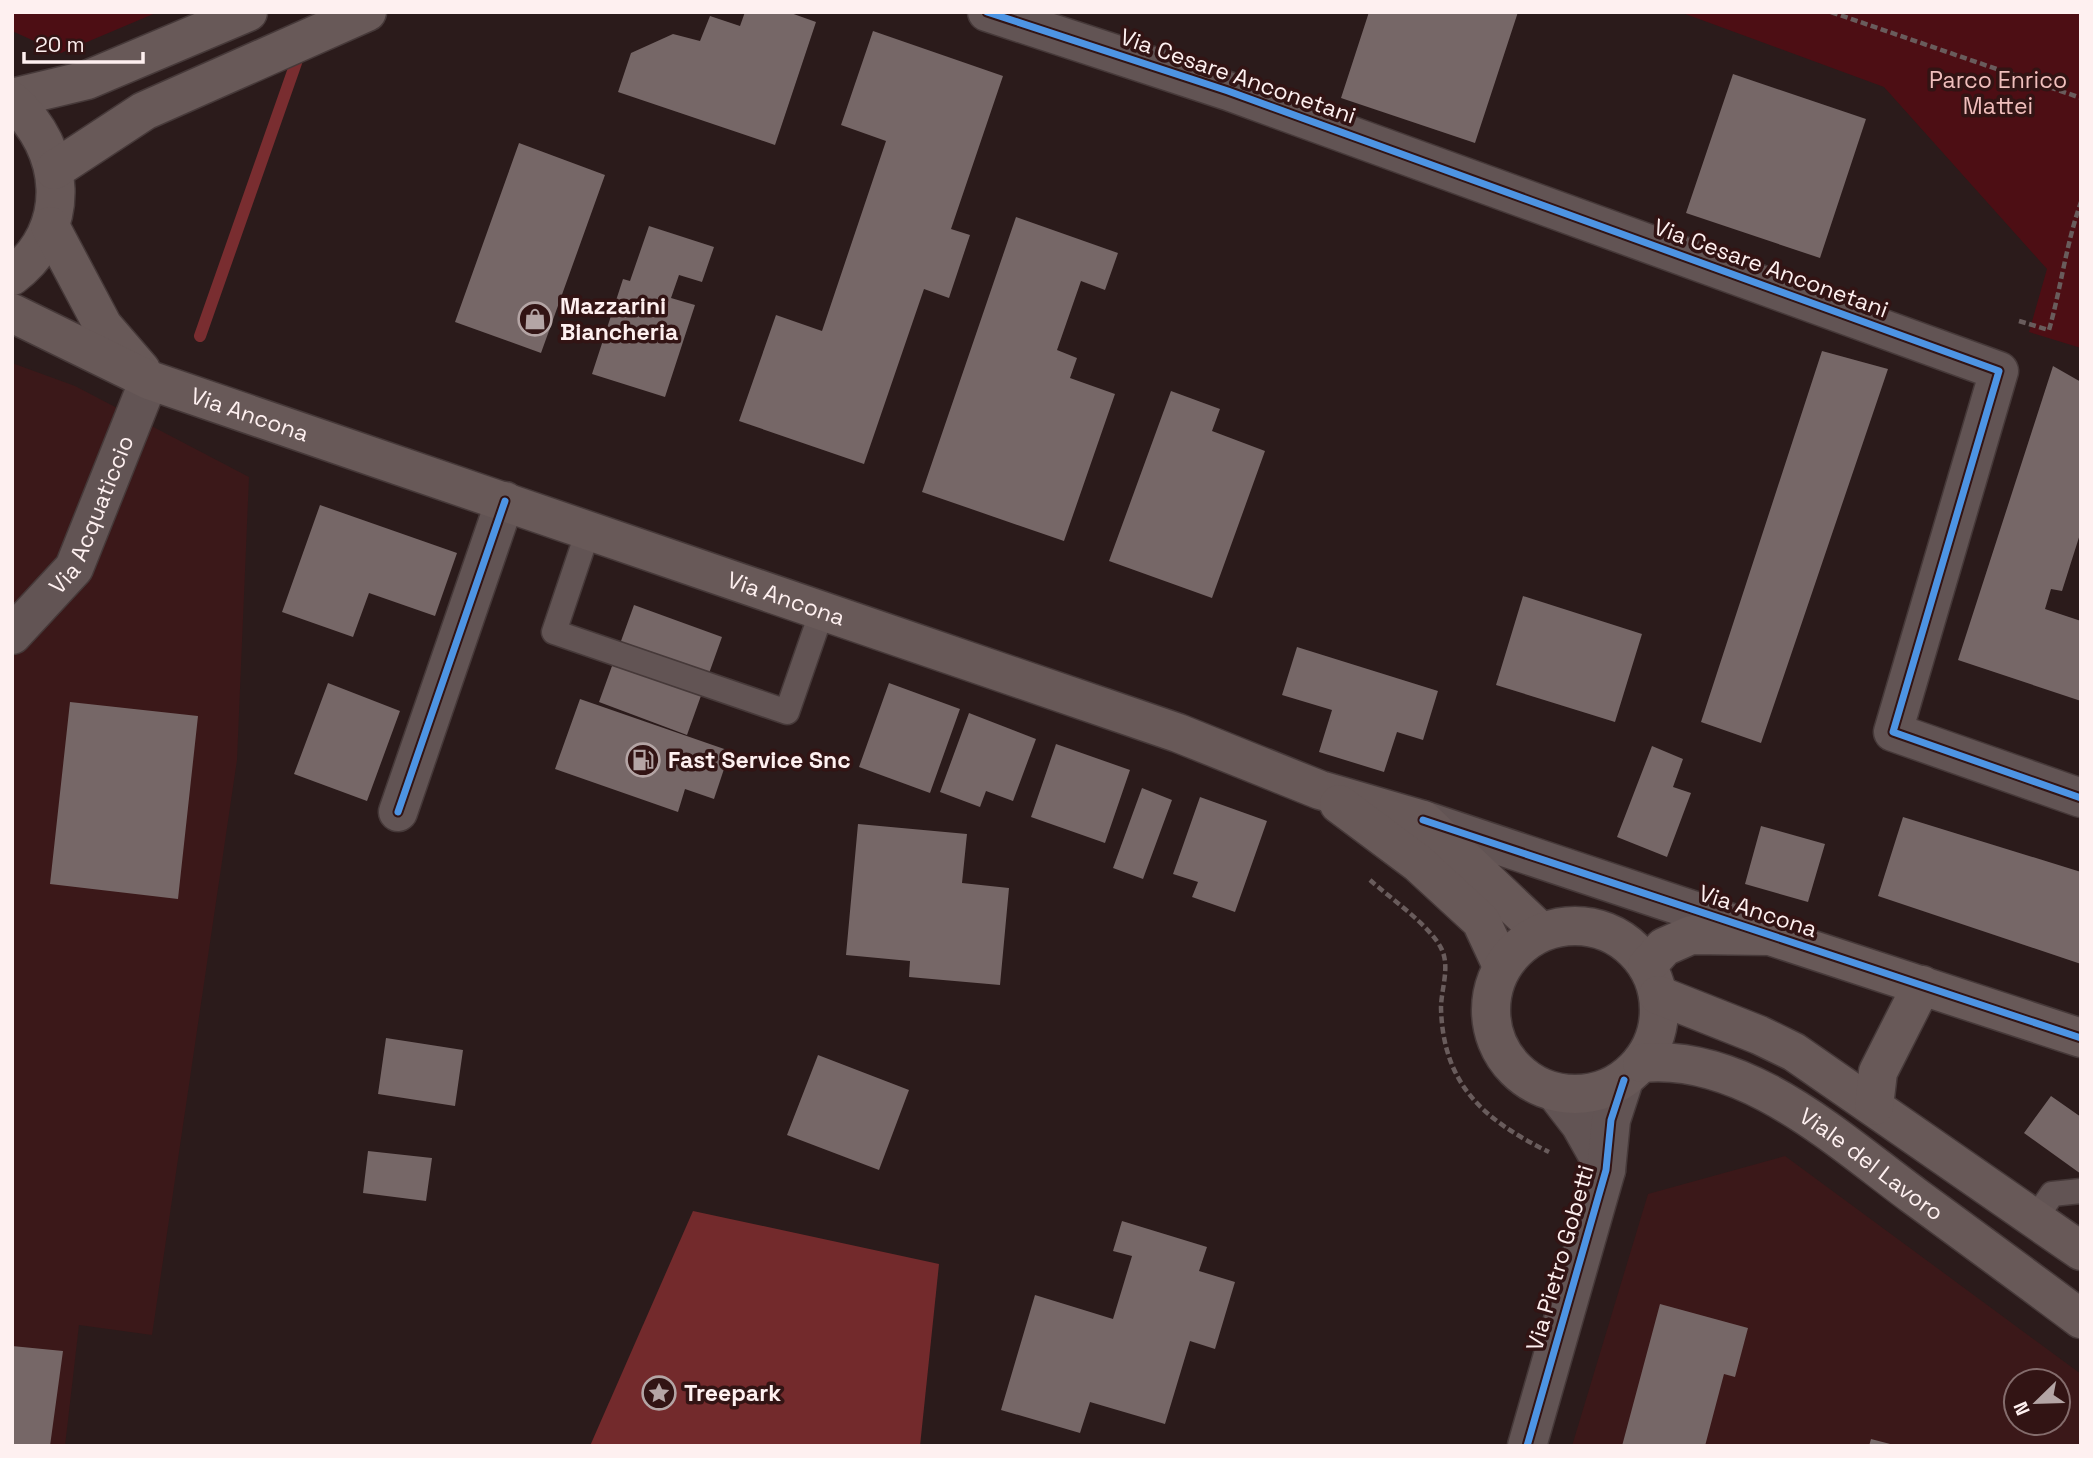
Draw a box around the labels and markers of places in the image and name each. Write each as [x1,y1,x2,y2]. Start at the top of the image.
place label: Mazzarini Biancheria [560,291,678,347]
shop icon: Mazzarini Biancheria [516,300,554,338]
fuel station icon: Fast Service Snc [624,741,662,779]
place label: Fast Service Snc [668,745,851,775]
place icon: Treepark [640,1374,678,1412]
place label: Treepark [684,1378,781,1408]

